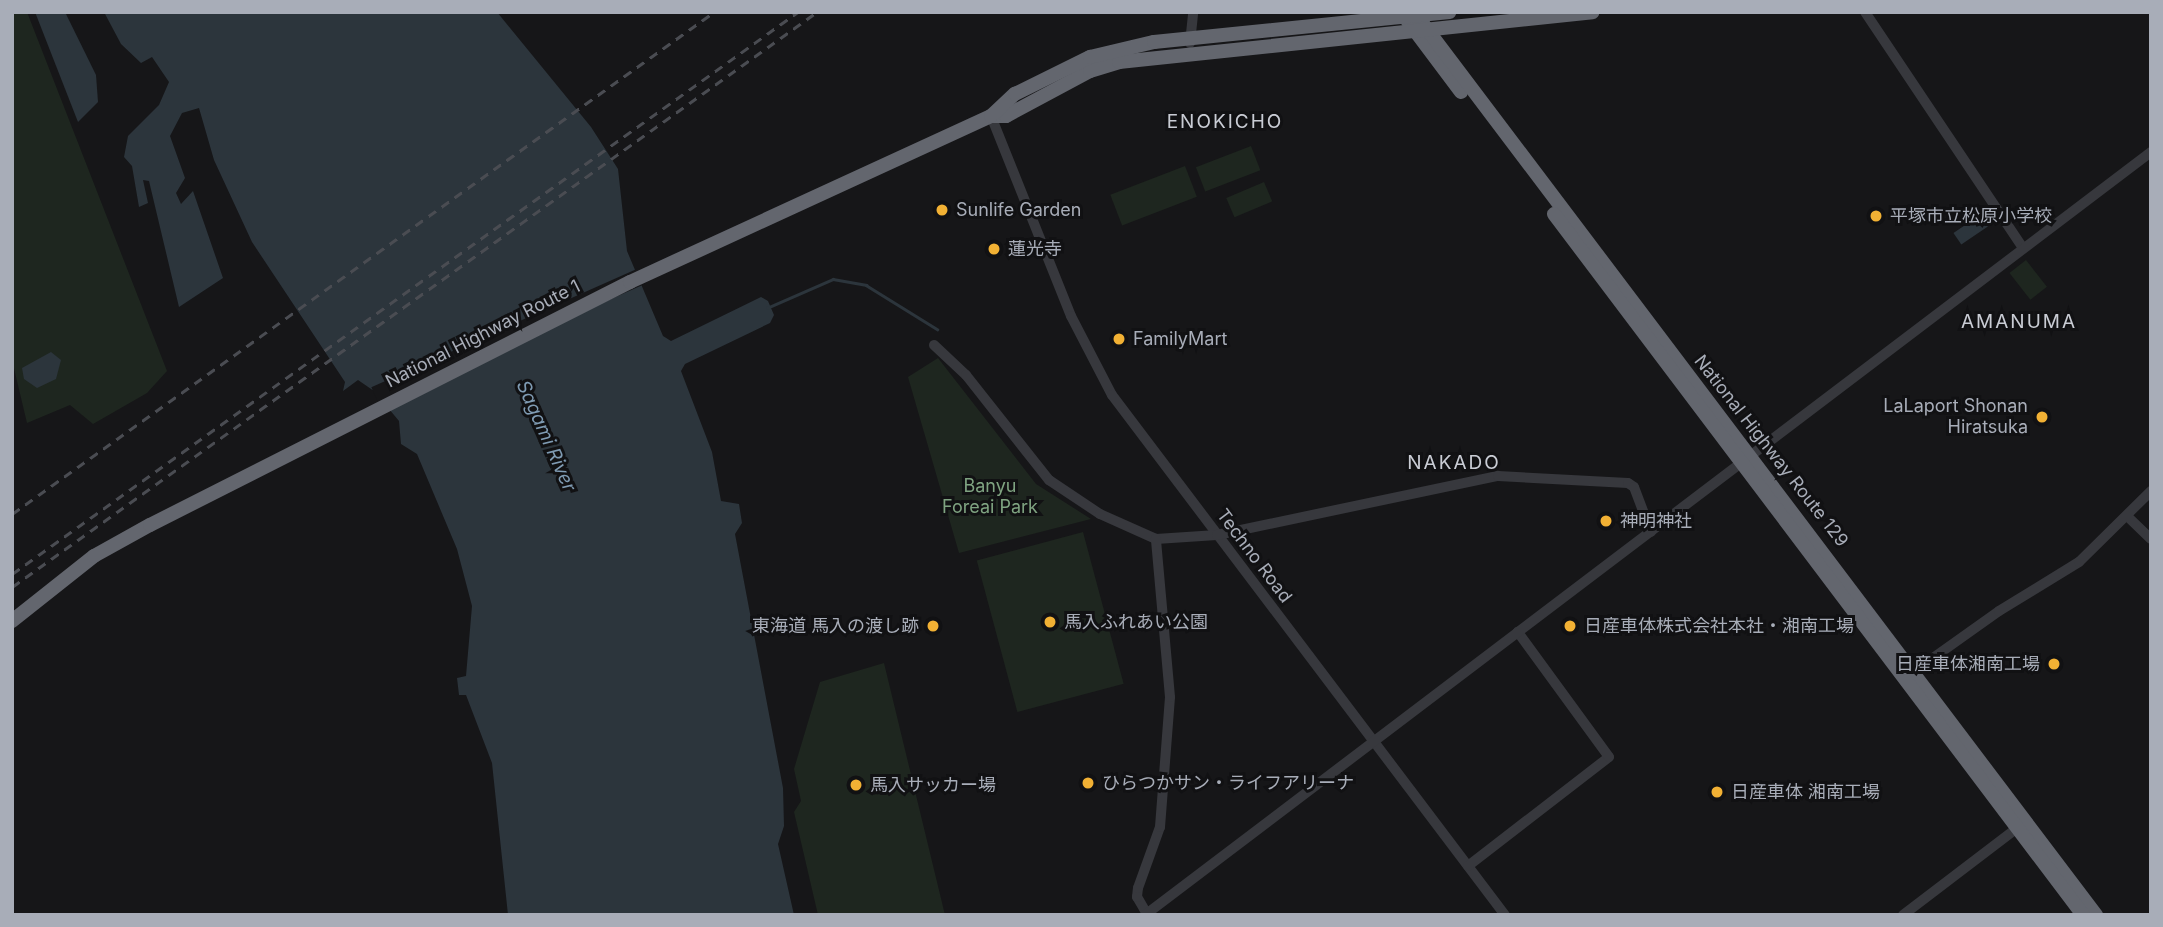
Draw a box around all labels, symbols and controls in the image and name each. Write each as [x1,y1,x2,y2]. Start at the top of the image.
district label: ENOKICHO [1168,111,1282,133]
place label: Sunlife Garden [956,199,1081,221]
marker: Sunlife Garden [934,202,950,218]
place label: 平塚市立松原小学校 [1890,205,2052,227]
marker: 平塚市立松原小学校 [1868,208,1884,224]
place label: 蓮光寺 [1008,238,1062,260]
marker: 蓮光寺 [986,241,1002,257]
street label: National Highway Route 1 [382,275,584,393]
district label: AMANUMA [1962,311,2076,333]
place label: FamilyMart [1133,328,1227,350]
marker: FamilyMart [1111,331,1127,347]
street label: National Highway Route 129 [1689,351,1853,551]
water label: Sagami River [511,377,581,495]
place label: LaLaport Shonan Hiratsuka [1883,396,2028,438]
marker: LaLaport Shonan Hiratsuka [2034,409,2050,425]
district label: NAKADO [1408,452,1500,474]
park label: Banyu Foreai Park [942,476,1038,518]
street label: Techno Road [1212,505,1296,607]
place label: 神明神社 [1620,510,1692,532]
marker: 神明神社 [1598,513,1614,529]
place label: 馬入ふれあい公園 [1064,611,1208,633]
marker: 馬入ふれあい公園 [1042,614,1058,630]
place label: 東海道 馬入の渡し跡 [752,615,919,637]
place label: 日産車体株式会社本社・湘南工場 [1584,615,1854,637]
marker: 東海道 馬入の渡し跡 [925,618,941,634]
marker: 日産車体株式会社本社・湘南工場 [1562,618,1578,634]
place label: 日産車体湘南工場 [1896,653,2040,675]
marker: 日産車体湘南工場 [2046,656,2062,672]
place label: ひらつかサン・ライフアリーナ [1102,772,1354,794]
place label: 馬入サッカー場 [870,774,996,796]
marker: ひらつかサン・ライフアリーナ [1080,775,1096,791]
marker: 馬入サッカー場 [848,777,864,793]
place label: 日産車体 湘南工場 [1731,781,1880,803]
marker: 日産車体 湘南工場 [1709,784,1725,800]

